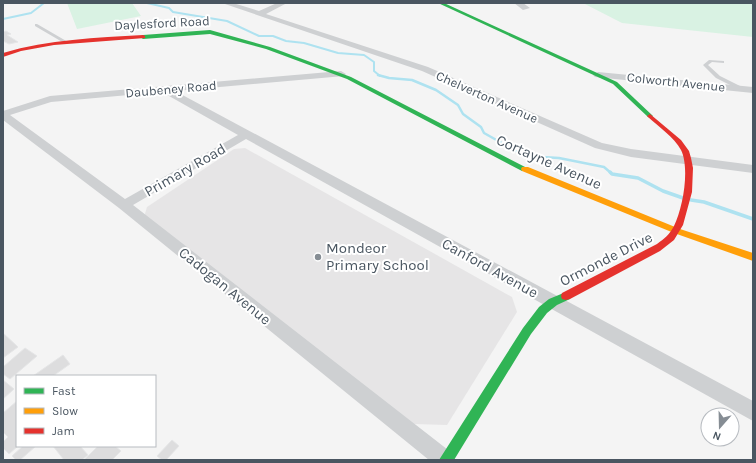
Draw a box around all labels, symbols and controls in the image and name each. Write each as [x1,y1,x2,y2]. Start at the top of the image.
street label: Daylesford Road [114,13,210,33]
street label: Chelverton Avenue [434,68,540,126]
street label: Colworth Avenue [626,69,726,95]
street label: Daubeney Road [125,78,217,100]
street label: Cortayne Avenue [494,131,604,193]
street label: Primary Road [141,139,229,201]
street label: Ormonde Drive [557,228,655,290]
street label: Canford Avenue [439,234,541,302]
place label: Mondeor Primary School [326,239,429,274]
street label: Cadogan Avenue [175,243,275,329]
marker: Mondeor Primary School [313,252,323,262]
legend [16,375,156,447]
text: Fast [52,384,76,398]
text: Slow [52,404,78,418]
north arrow [700,407,740,447]
text: Jam [52,424,75,438]
text: N [711,428,723,443]

